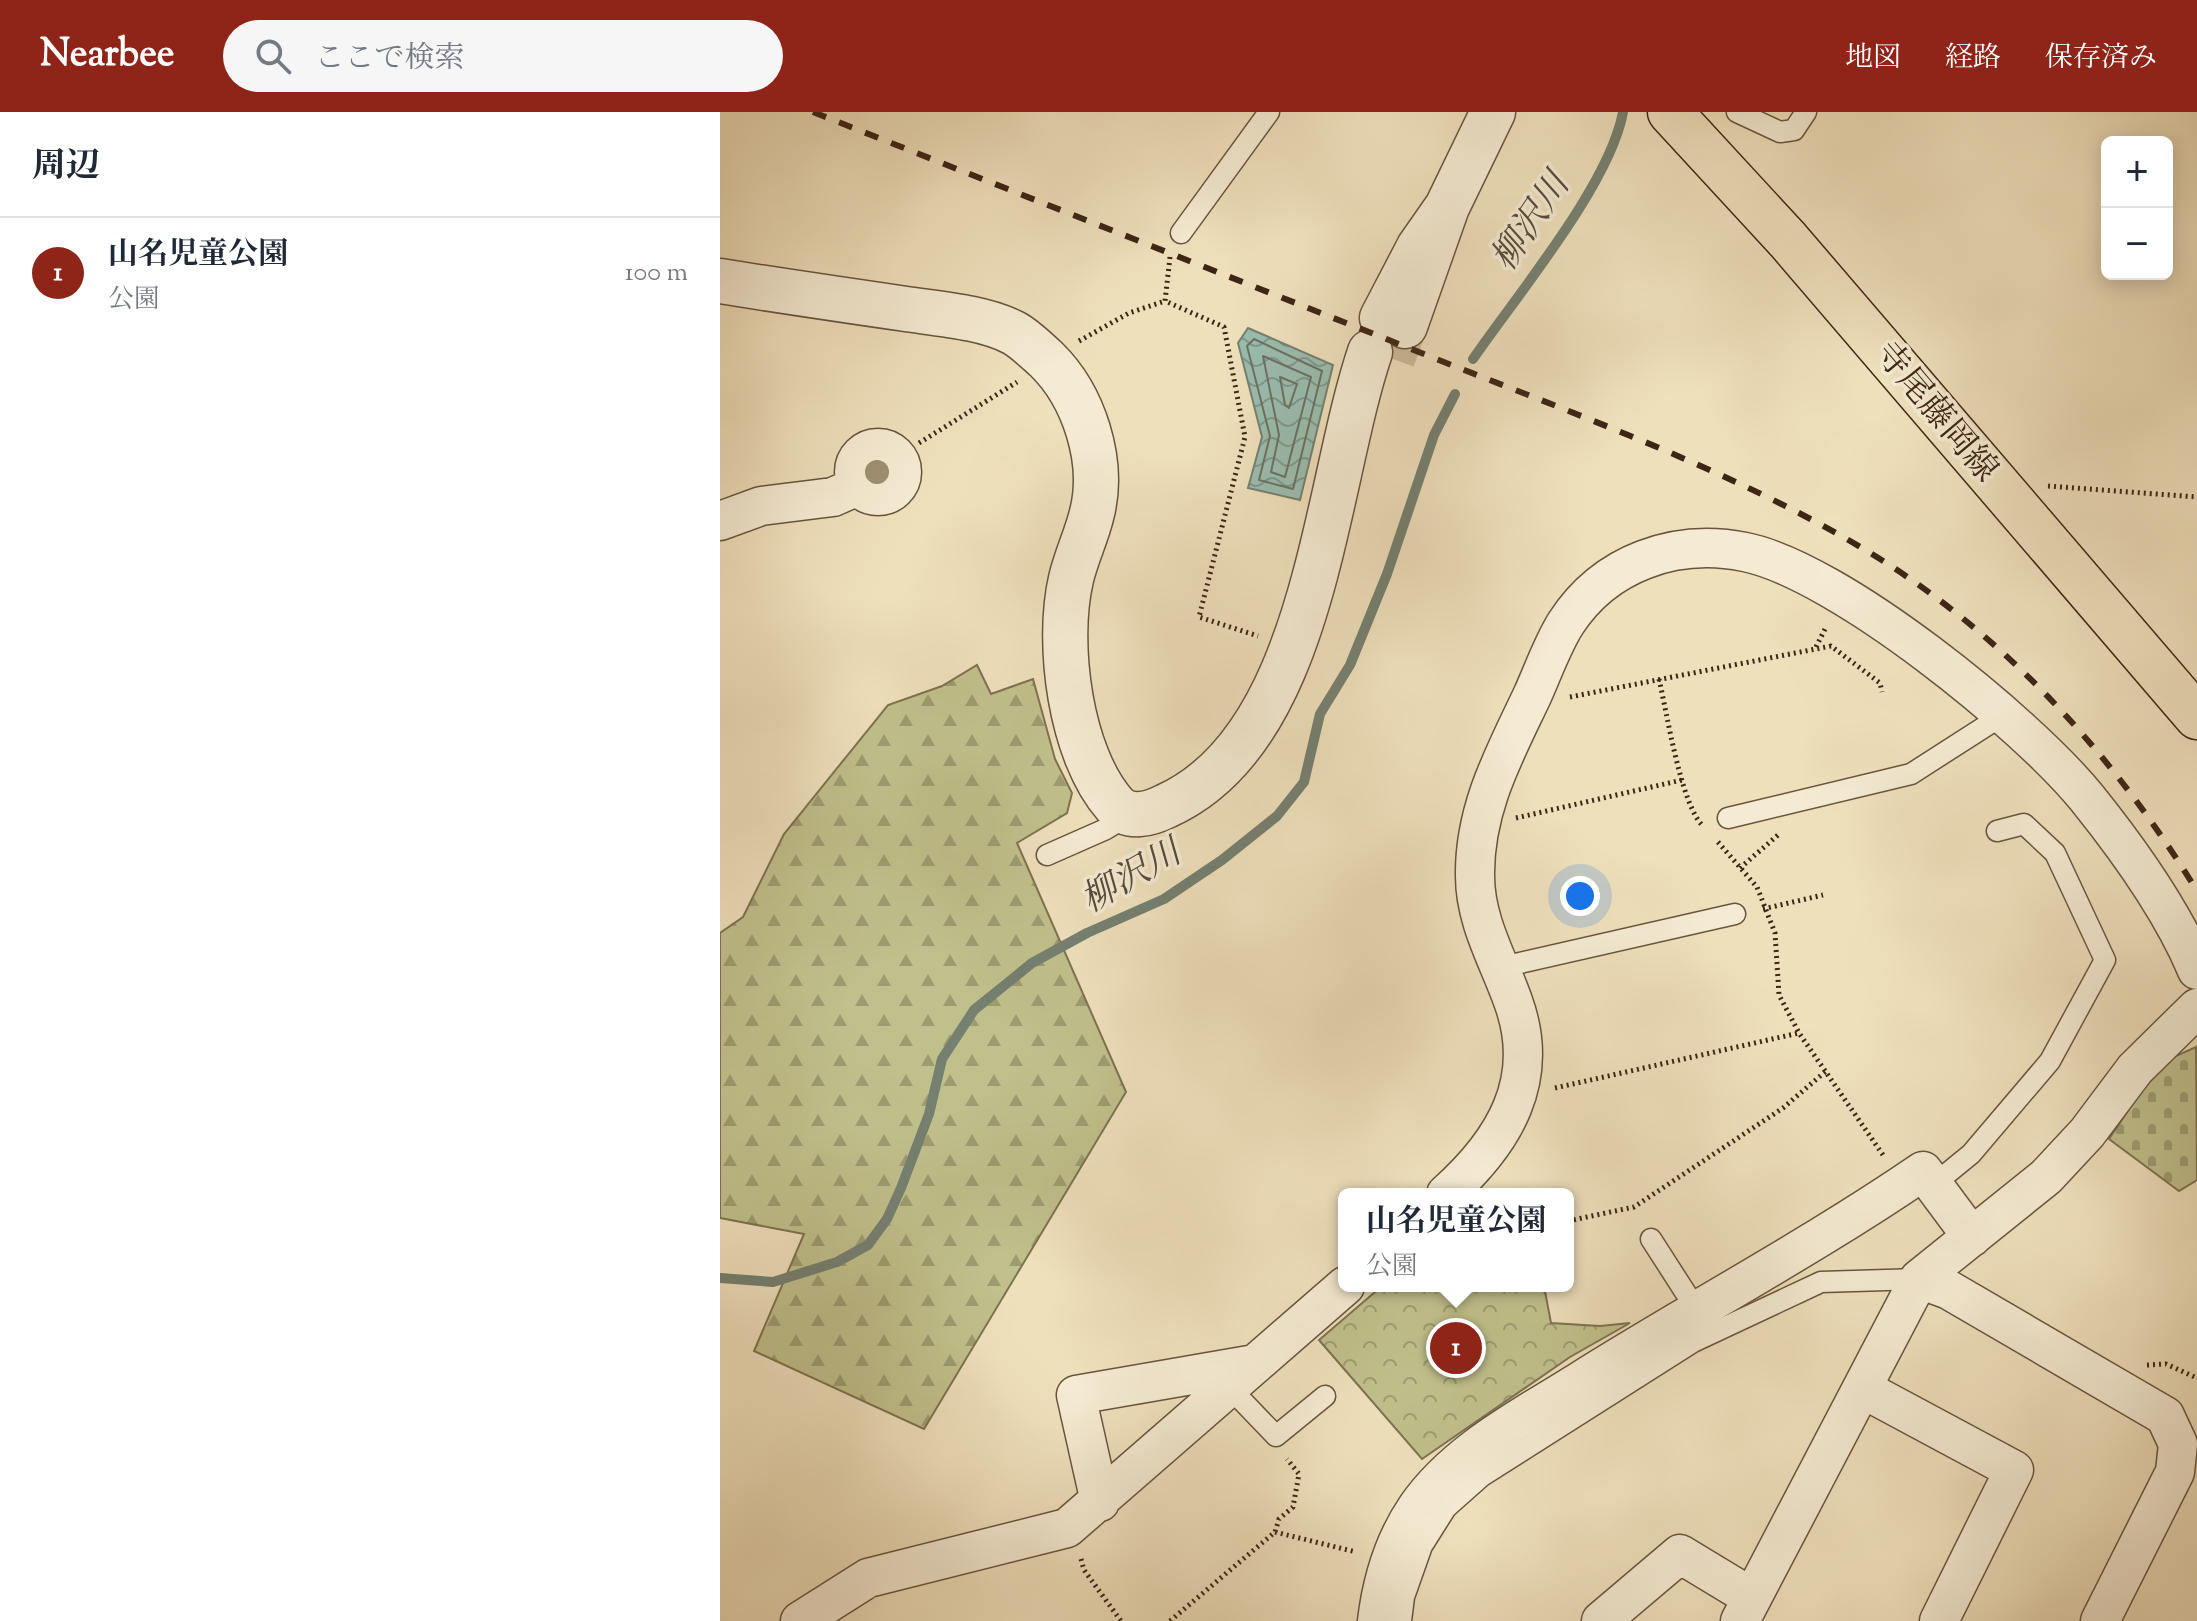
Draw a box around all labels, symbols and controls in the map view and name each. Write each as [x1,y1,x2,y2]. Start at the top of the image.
search box [223,20,783,92]
text: Nearbee [40,29,175,83]
icon: search [251,34,295,78]
text: ここで検索 [315,38,465,81]
text: 地図 [1845,39,1901,79]
text: 経路 [1945,39,2001,79]
text: 保存済み [2045,39,2157,79]
map controls [2101,136,2173,280]
button: + [2101,136,2173,208]
text: 周辺 [32,143,100,192]
water label: 柳沢川 [1480,160,1586,282]
button: − [2101,208,2173,280]
text: 山名児童公園 [108,234,288,277]
text: 1 [54,255,62,292]
text: 100 m [625,255,688,292]
text: 公園 [108,282,160,319]
street label: 寺尾藤岡線 [1862,332,2008,494]
water label: 柳沢川 [1072,826,1195,928]
your location [1560,876,1600,916]
popup [1338,1188,1574,1292]
text: 山名児童公園 [1366,1201,1546,1244]
text: 公園 [1366,1249,1418,1286]
pin: 1 [1430,1318,1482,1378]

